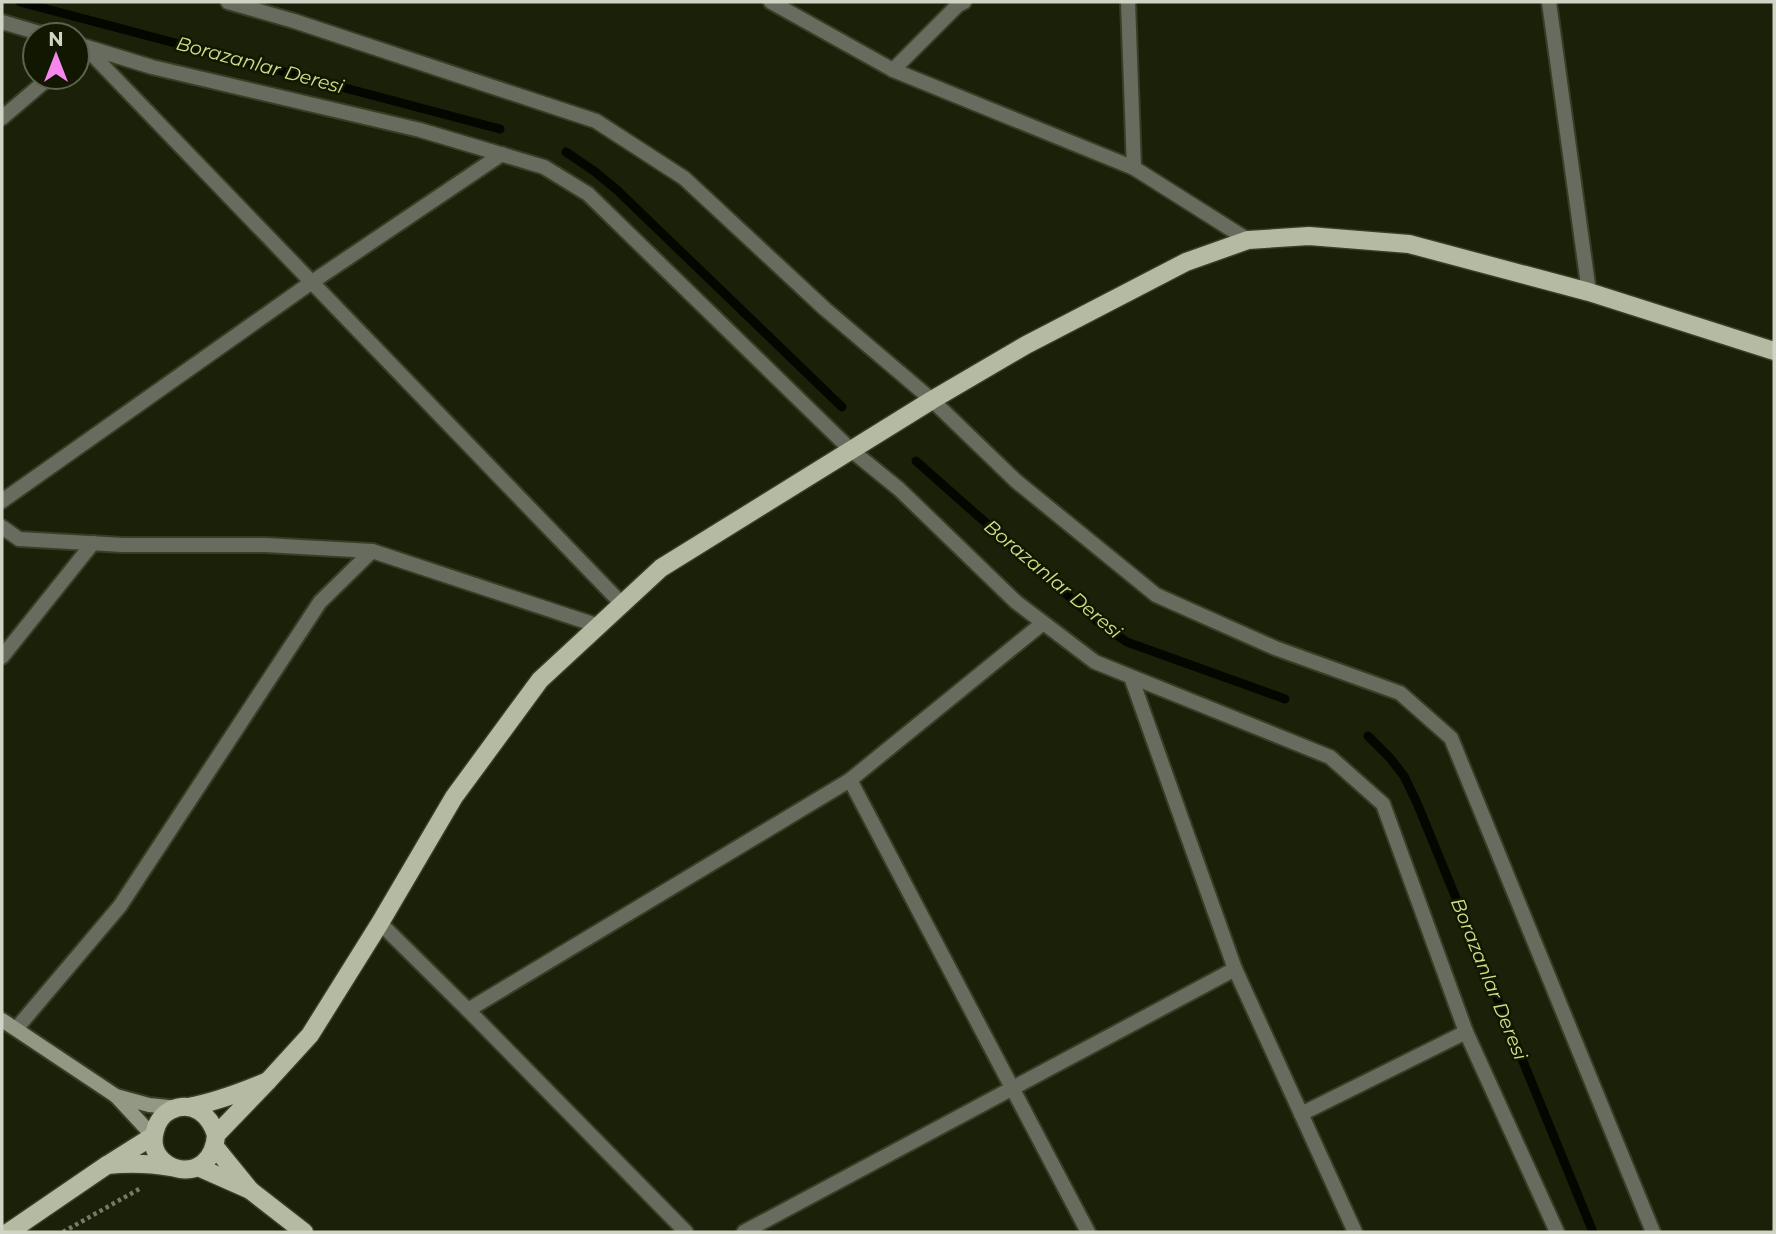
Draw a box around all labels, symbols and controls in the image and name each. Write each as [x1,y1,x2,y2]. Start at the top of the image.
north arrow [21,21,91,91]
text: N [48,28,64,51]
water label: Borazanlar Deresi [174,32,347,99]
water label: Borazanlar Deresi [979,515,1127,644]
water label: Borazanlar Deresi [1446,895,1532,1064]

